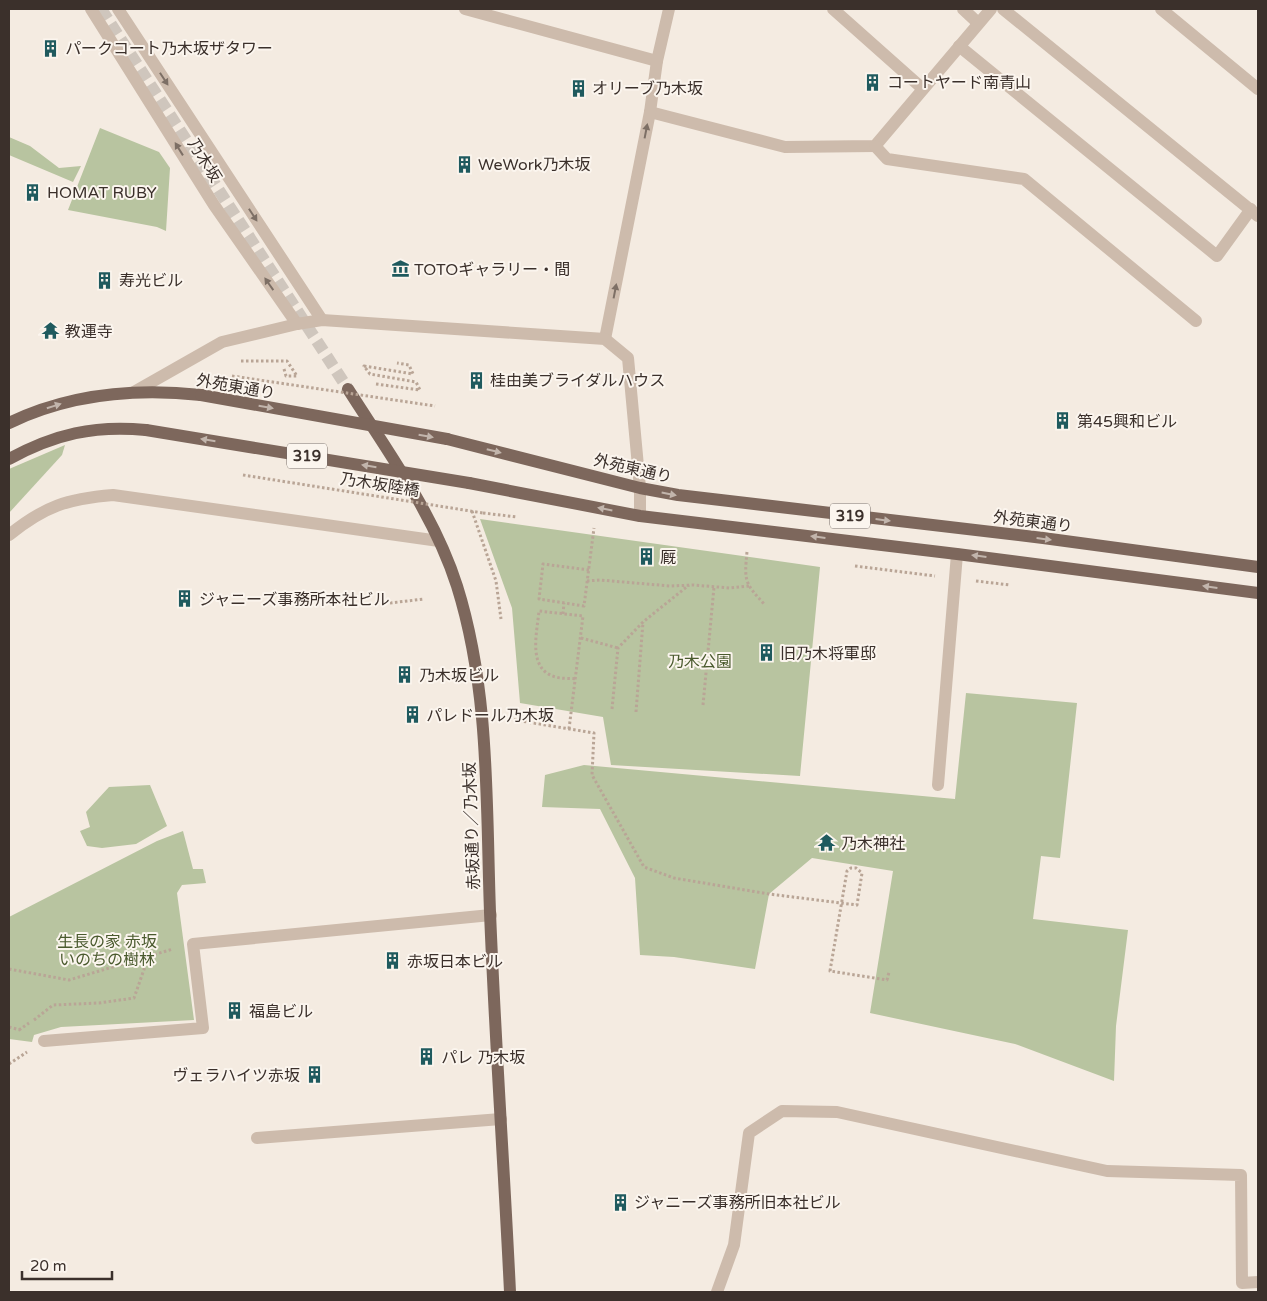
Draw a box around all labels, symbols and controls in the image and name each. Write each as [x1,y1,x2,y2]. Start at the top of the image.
building icon: パークコート乃木坂ザタワー [41,38,61,58]
place label: パークコート乃木坂ザタワー [65,39,273,59]
one-way arrow [159,72,169,86]
building icon: コートヤード南青山 [863,72,883,92]
place label: コートヤード南青山 [887,73,1031,93]
building icon: オリーブ乃木坂 [568,78,588,98]
place label: オリーブ乃木坂 [592,79,703,99]
one-way arrow [643,123,651,139]
street label: 乃木坂 [183,135,225,186]
one-way arrow [174,142,183,156]
building icon: WeWork乃木坂 [454,154,474,174]
place label: WeWork乃木坂 [478,155,591,175]
building icon: HOMAT RUBY [23,182,43,202]
place label: HOMAT RUBY [47,183,157,203]
one-way arrow [248,208,258,221]
museum icon: TOTOギャラリー・間 [390,259,410,279]
place label: TOTOギャラリー・間 [414,260,570,280]
building icon: 寿光ビル [95,270,115,290]
place label: 寿光ビル [119,271,183,291]
one-way arrow [264,277,274,291]
one-way arrow [611,282,619,298]
temple icon: 教運寺 [41,321,61,341]
place label: 教運寺 [65,322,113,342]
street label: 外苑東通り [195,370,277,404]
building icon: 桂由美ブライダルハウス [466,370,486,390]
place label: 桂由美ブライダルハウス [490,371,665,391]
one-way arrow [47,401,62,409]
one-way arrow [259,404,275,412]
building icon: 第45興和ビル [1053,411,1073,431]
place label: 第45興和ビル [1077,412,1177,432]
one-way arrow [419,432,435,440]
one-way arrow [200,436,216,444]
road number: 319 [287,444,327,468]
one-way arrow [487,448,502,456]
street label: 外苑東通り [592,450,674,488]
one-way arrow [360,462,376,470]
street label: 乃木坂陸橋 [339,469,421,501]
one-way arrow [662,490,678,498]
road number: 319 [830,504,870,528]
one-way arrow [597,505,613,513]
street label: 外苑東通り [992,507,1074,537]
one-way arrow [875,516,891,524]
one-way arrow [810,533,826,541]
one-way arrow [1036,535,1052,543]
building icon: 厩 [636,547,656,567]
place label: 厩 [660,548,676,568]
one-way arrow [971,552,987,560]
one-way arrow [1202,583,1218,591]
building icon: ジャニーズ事務所本社ビル [175,589,195,609]
place label: ジャニーズ事務所本社ビル [199,590,389,610]
building icon: 旧乃木将軍邸 [756,643,776,663]
place label: 旧乃木将軍邸 [780,644,876,664]
park label: 乃木公園 [668,652,732,672]
building icon: 乃木坂ビル [395,665,415,685]
place label: 乃木坂ビル [419,666,499,686]
building icon: パレドール乃木坂 [402,705,422,725]
place label: パレドール乃木坂 [426,706,554,726]
street label: 赤坂通り／乃木坂 [460,762,484,890]
temple icon: 乃木神社 [817,833,837,853]
place label: 乃木神社 [841,834,905,854]
park label: 生長の家 赤坂 いのちの樹林 [57,932,157,970]
building icon: 赤坂日本ビル [383,951,403,971]
place label: 赤坂日本ビル [407,952,503,972]
building icon: 福島ビル [225,1001,245,1021]
place label: 福島ビル [249,1002,313,1022]
building icon: パレ 乃木坂 [417,1047,437,1067]
place label: パレ 乃木坂 [441,1048,525,1068]
building icon: ヴェラハイツ赤坂 [304,1065,324,1085]
place label: ヴェラハイツ赤坂 [172,1066,300,1086]
building icon: ジャニーズ事務所旧本社ビル [610,1192,630,1212]
place label: ジャニーズ事務所旧本社ビル [634,1193,840,1213]
scale bar [22,1248,112,1280]
text: 20 m [30,1257,67,1275]

